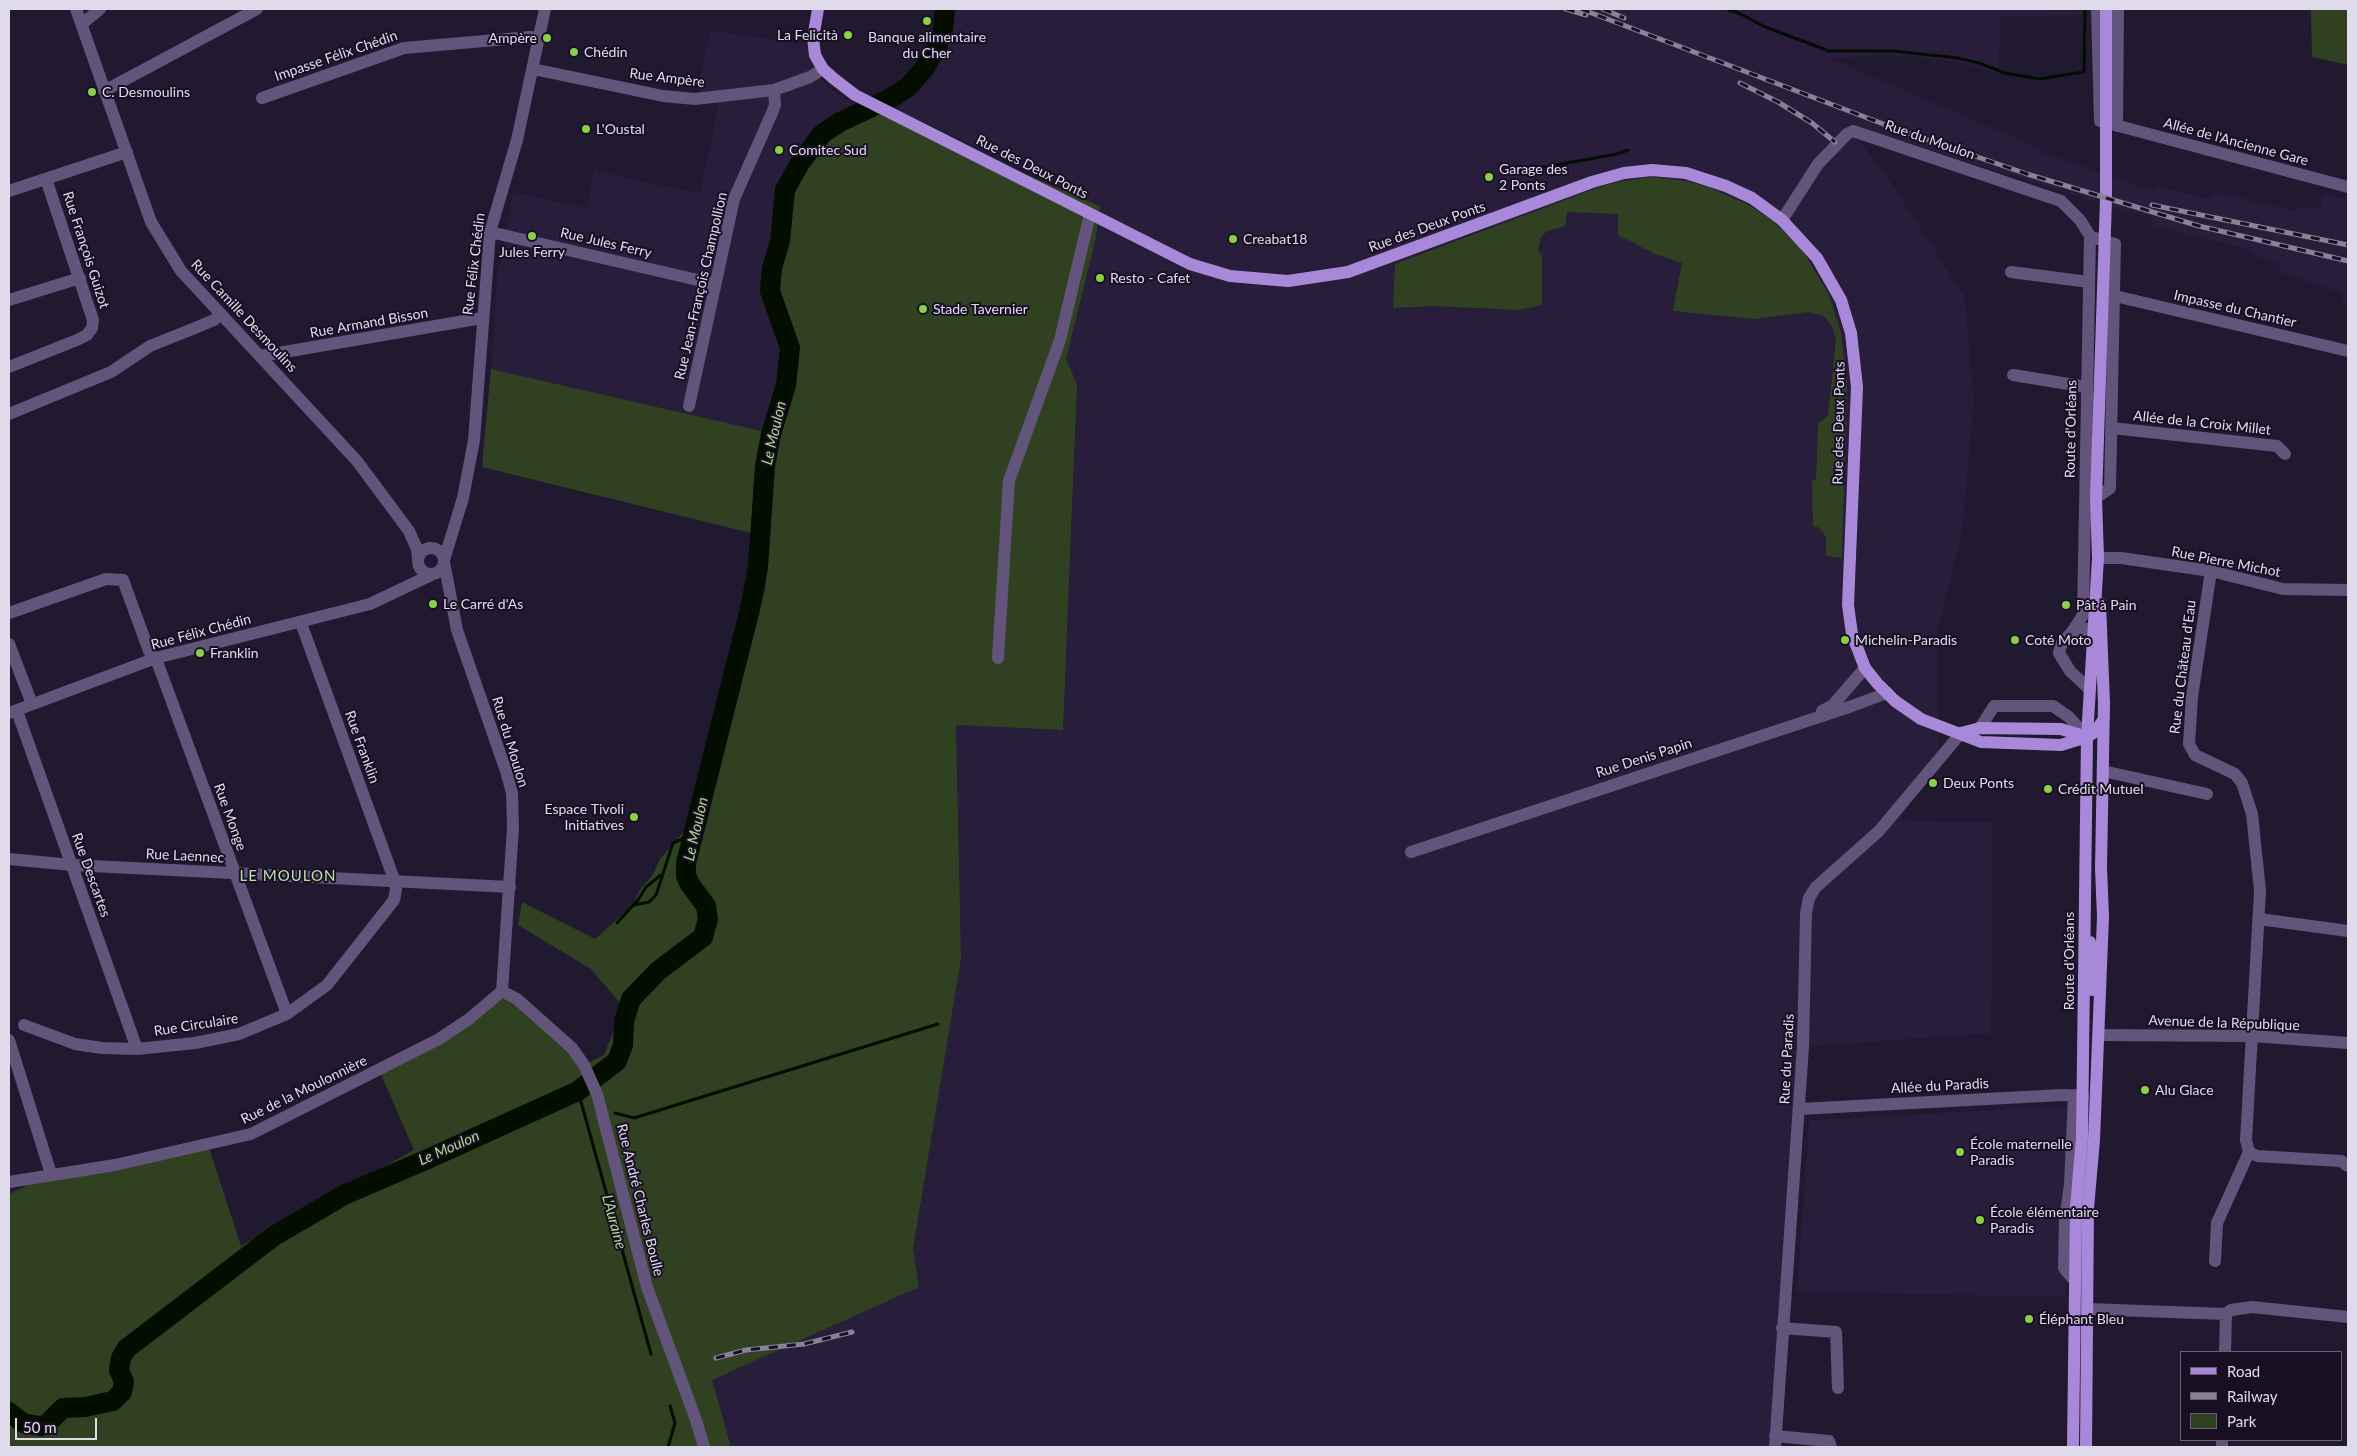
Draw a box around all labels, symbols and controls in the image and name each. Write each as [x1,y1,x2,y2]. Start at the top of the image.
marker: Banque alimentaire du Cher [921,15,933,27]
street label: Impasse Félix Chédin [272,27,400,85]
place label: La Felicità [777,27,838,43]
marker: La Felicità [842,29,854,41]
place label: Banque alimentaire du Cher [868,29,986,62]
place label: Ampère [489,30,537,46]
marker: Ampère [541,32,553,44]
place label: Chédin [584,44,628,60]
marker: Chédin [568,46,580,58]
street label: Rue Ampère [628,65,706,91]
place label: C. Desmoulins [102,84,190,100]
marker: C. Desmoulins [86,86,98,98]
street label: Allée de l'Ancienne Gare [2162,115,2310,169]
street label: Rue du Moulon [1883,117,1977,163]
place label: L'Oustal [596,121,645,137]
marker: L'Oustal [580,123,592,135]
street label: Rue des Deux Ponts [973,132,1091,202]
place label: Comitec Sud [789,142,867,158]
marker: Comitec Sud [773,144,785,156]
place label: Garage des 2 Ponts [1499,161,1568,193]
marker: Garage des 2 Ponts [1483,171,1495,183]
street label: Rue François Guizot [59,189,113,311]
street label: Rue Jean-François Champollion [671,191,731,381]
street label: Rue des Deux Ponts [1366,198,1488,256]
street label: Rue Félix Chédin [459,212,489,316]
street label: Rue Jules Ferry [559,224,653,262]
marker: Jules Ferry [526,230,538,242]
place label: Creabat18 [1243,231,1307,247]
marker: Creabat18 [1227,233,1239,245]
place label: Jules Ferry [499,244,565,260]
street label: Rue Camille Desmoulins [187,256,301,376]
place label: Resto - Cafet [1110,270,1190,286]
marker: Resto - Cafet [1094,272,1106,284]
street label: Impasse du Chantier [2172,287,2298,331]
place label: Stade Tavernier [933,301,1028,317]
marker: Stade Tavernier [917,303,929,315]
street label: Rue Armand Bisson [309,304,429,342]
street label: Rue des Deux Ponts [1830,361,1848,485]
street label: Route d'Orléans [2062,380,2080,478]
water label: Le Moulon [758,399,790,467]
street label: Allée de la Croix Millet [2132,407,2272,439]
street label: Rue Pierre Michot [2170,543,2282,581]
place label: Le Carré d'As [443,596,523,612]
place label: Pât à Pain [2076,597,2137,613]
marker: Le Carré d'As [427,598,439,610]
marker: Pât à Pain [2060,599,2072,611]
street label: Rue du Château d'Eau [2166,599,2200,735]
street label: Rue Félix Chédin [149,611,253,653]
place label: Michelin-Paradis [1855,632,1957,648]
place label: Coté Moto [2025,632,2091,648]
marker: Michelin-Paradis [1839,634,1851,646]
marker: Coté Moto [2009,634,2021,646]
place label: Franklin [210,645,259,661]
marker: Franklin [194,647,206,659]
street label: Rue du Moulon [488,695,532,789]
street label: Rue Franklin [341,708,383,786]
street label: Rue Denis Papin [1594,735,1694,781]
place label: Deux Ponts [1943,775,2014,791]
marker: Deux Ponts [1927,777,1939,789]
street label: Rue Monge [210,781,250,853]
place label: Crédit Mutuel [2058,781,2144,797]
marker: Crédit Mutuel [2042,783,2054,795]
water label: Le Moulon [680,795,712,863]
place label: Espace Tivoli Initiatives [544,801,624,834]
marker: Espace Tivoli Initiatives [628,811,640,823]
street label: Rue Descartes [68,831,114,919]
street label: Rue Laennec [145,846,225,866]
district label: LE MOULON [238,867,338,885]
street label: Route d'Orléans [2061,912,2077,1010]
street label: Rue Circulaire [153,1010,239,1040]
street label: Avenue de la République [2148,1012,2300,1034]
street label: Rue du Paradis [1776,1013,1798,1105]
street label: Rue de la Moulonnière [238,1052,370,1128]
street label: Allée du Paradis [1891,1075,1989,1097]
place label: Alu Glace [2155,1082,2214,1098]
marker: Alu Glace [2139,1084,2151,1096]
street label: Rue André Charles Boulle [613,1122,667,1278]
water label: Le Moulon [416,1127,482,1169]
place label: École maternelle Paradis [1970,1136,2072,1168]
marker: École maternelle Paradis [1954,1146,1966,1158]
water label: L'Auraine [598,1193,630,1251]
place label: École élémentaire Paradis [1990,1204,2099,1236]
marker: École élémentaire Paradis [1974,1214,1986,1226]
place label: Éléphant Bleu [2039,1311,2124,1327]
marker: Éléphant Bleu [2023,1313,2035,1325]
legend [2180,1351,2342,1441]
text: Road [2227,1362,2260,1380]
text: Railway [2227,1387,2278,1405]
scale bar [18,1408,100,1440]
text: Park [2227,1412,2256,1430]
text: 50 m [23,1418,57,1436]

